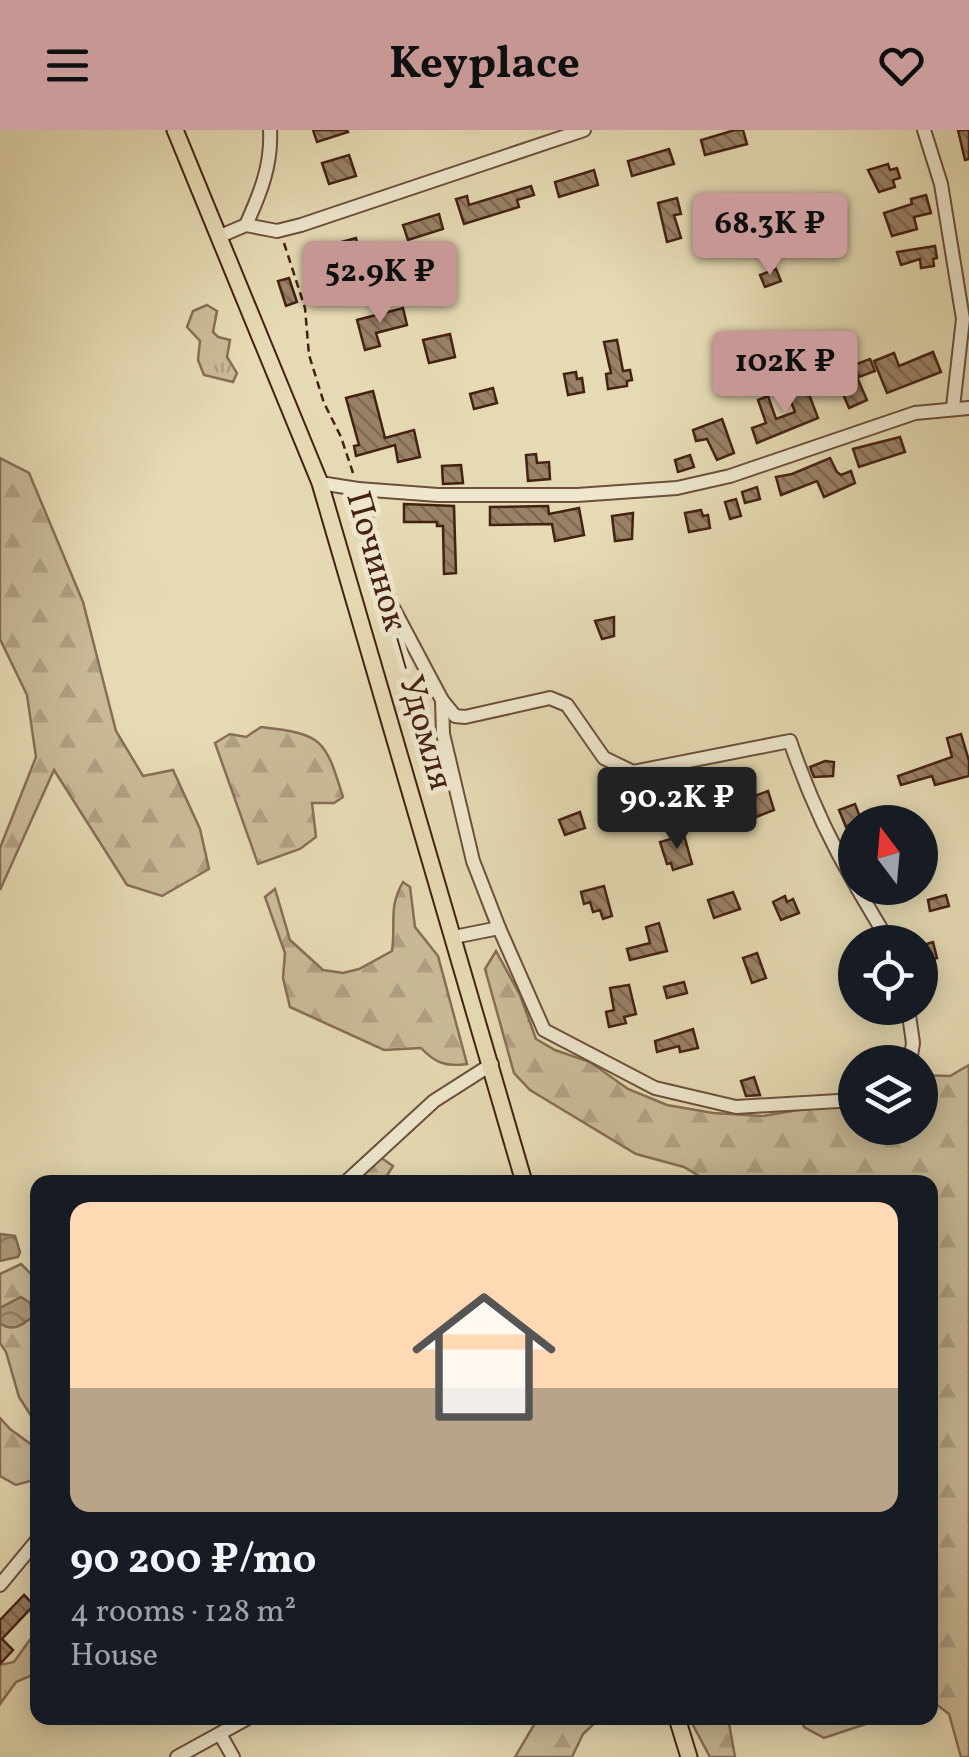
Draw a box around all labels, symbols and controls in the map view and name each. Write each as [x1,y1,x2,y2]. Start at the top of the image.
text: Keyplace [389,34,580,97]
icon: menu [40,38,95,93]
icon: heart [874,38,929,93]
pin: 68.3K ₽ [678,193,862,278]
text: 68.3K ₽ [715,203,825,247]
pin: 52.9K ₽ [288,241,472,326]
text: 52.9K ₽ [325,251,435,295]
pin: 102K ₽ [704,331,866,416]
text: 102K ₽ [735,341,835,385]
street label: Починок — Удомля [332,486,464,796]
pin: 90.2K ₽ [585,767,769,852]
text: 90.2K ₽ [620,777,734,821]
north arrow [838,805,938,905]
map controls [838,805,938,1145]
button: locate [838,925,938,1025]
button: layers [838,1045,938,1145]
icon: home [394,1267,574,1447]
text: 90 200 ₽/mo [70,1532,316,1591]
text: 4 rooms · 128 m² [70,1591,296,1635]
text: House [70,1635,158,1679]

